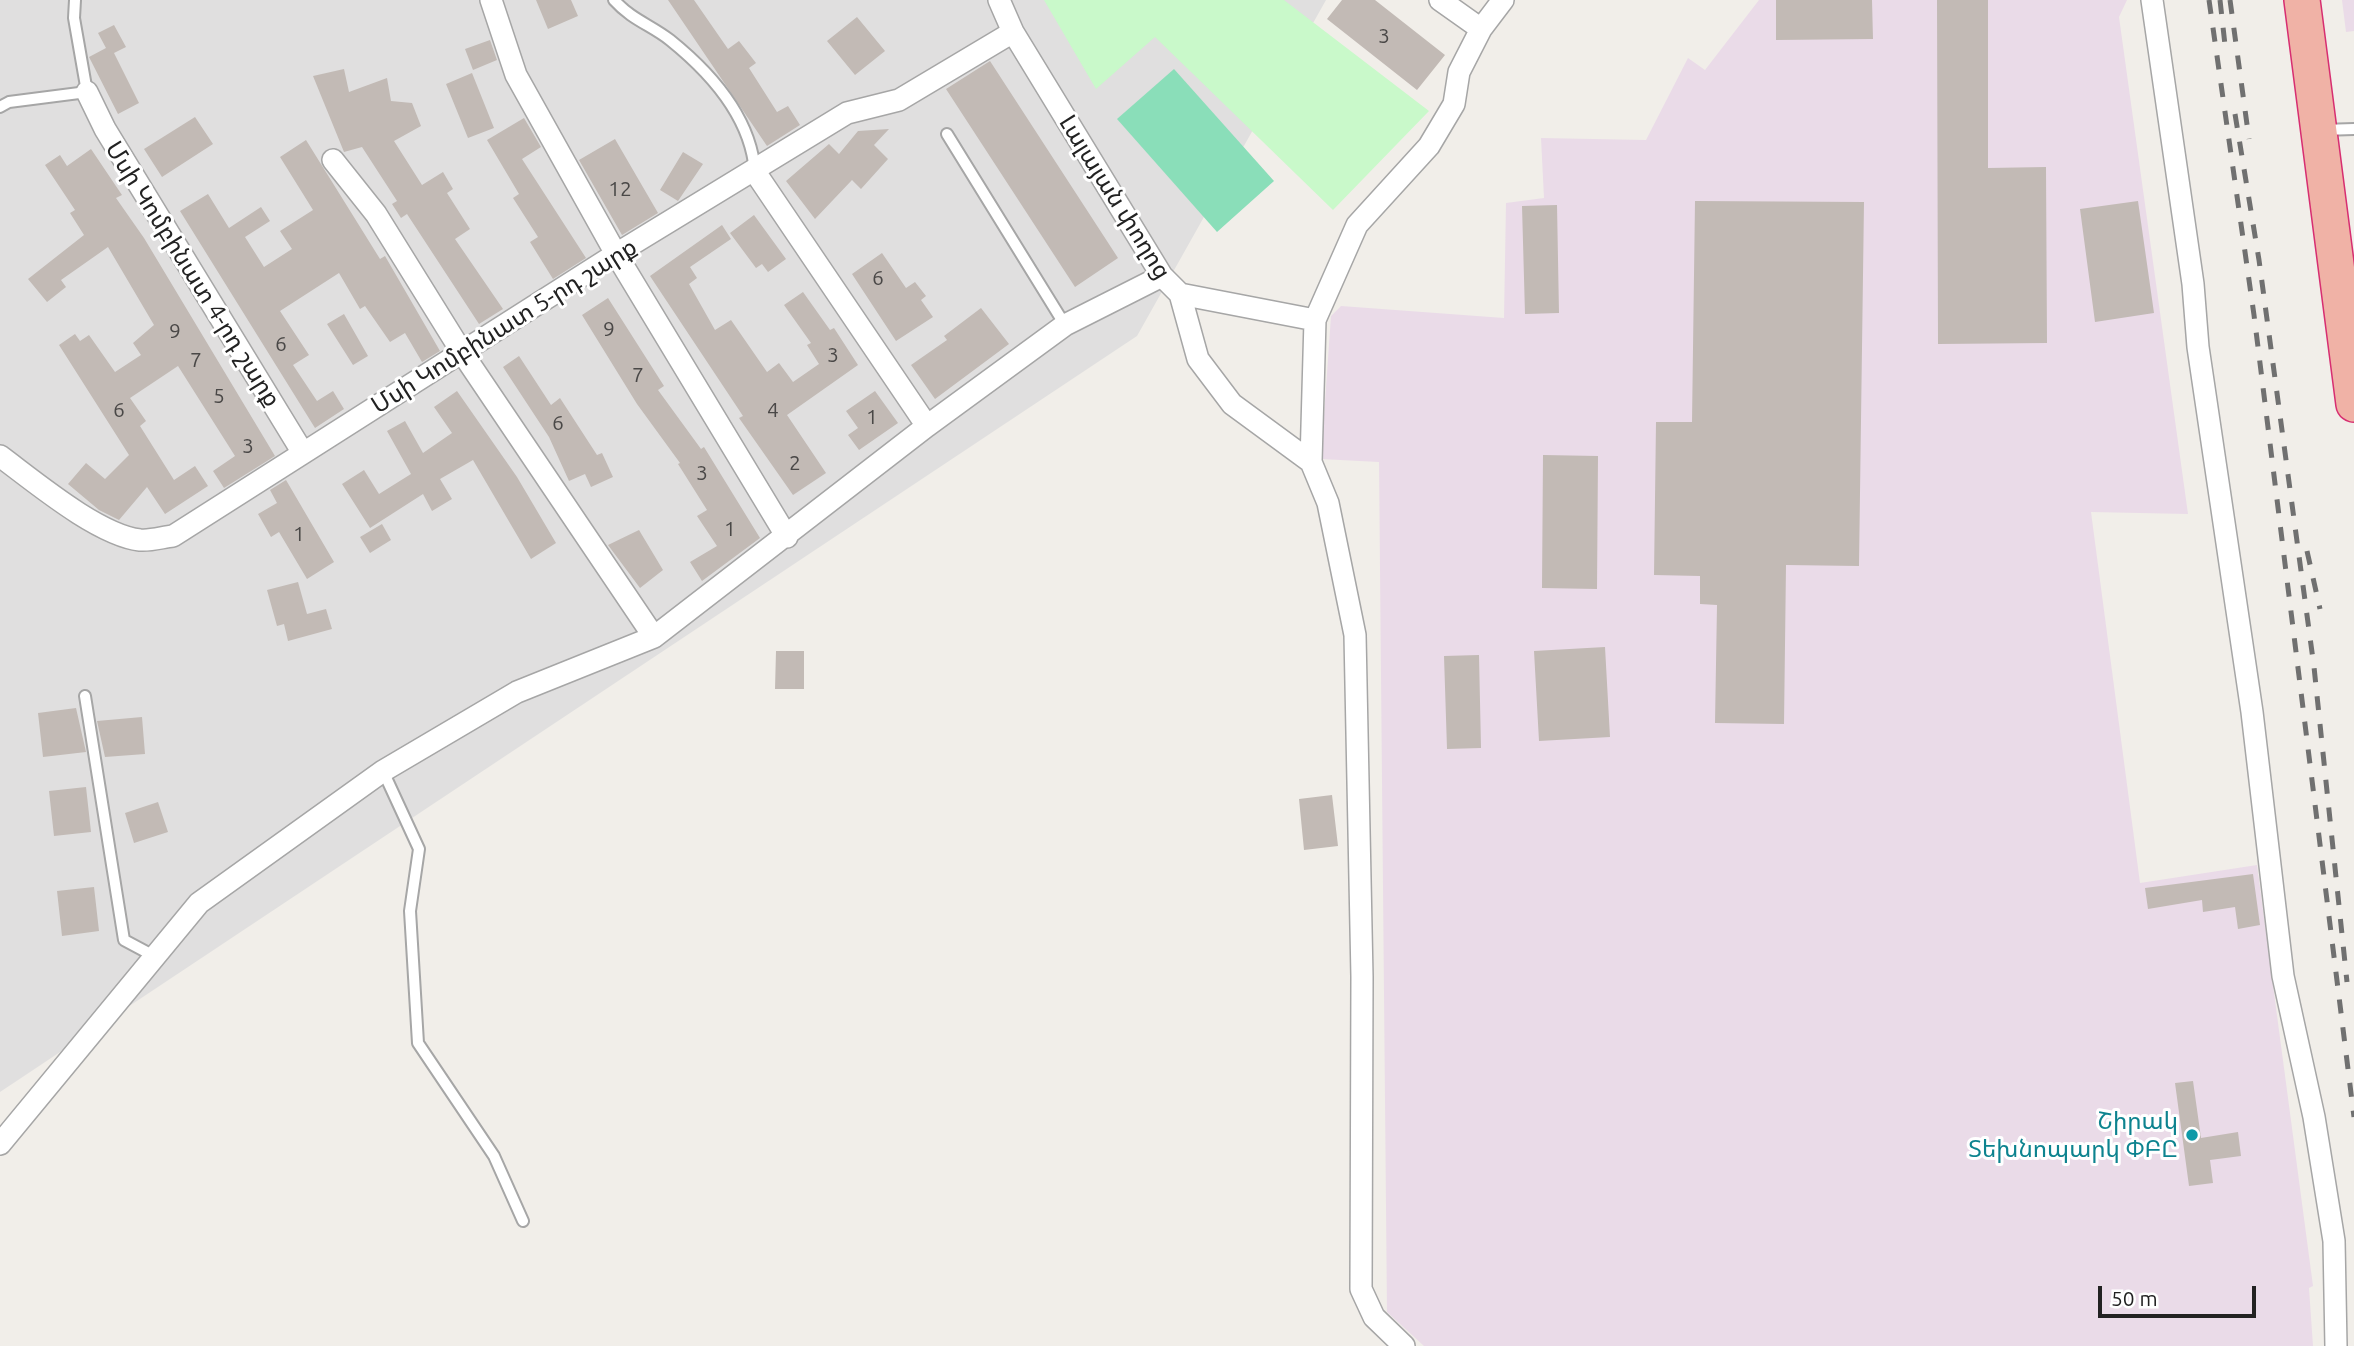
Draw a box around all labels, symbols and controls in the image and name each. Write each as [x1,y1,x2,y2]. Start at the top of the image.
house number: 3 [1378,23,1390,49]
street label: Լալայան փողոց [1053,110,1177,284]
street label: Մսի Կոմբինատ 4-րդ շարք [99,136,287,412]
house number: 12 [608,176,632,202]
street label: Մսի Կոմբինատ 5-րդ շարք [366,232,642,420]
house number: 6 [872,265,884,291]
house number: 9 [603,316,615,342]
house number: 9 [169,318,181,344]
house number: 6 [275,331,287,357]
house number: 3 [827,342,839,368]
house number: 7 [190,347,202,373]
house number: 7 [632,362,644,388]
house number: 5 [213,383,225,409]
house number: 6 [113,397,125,423]
house number: 4 [767,397,779,423]
house number: 1 [866,404,878,430]
house number: 6 [552,410,564,436]
house number: 3 [242,433,254,459]
house number: 2 [789,450,801,476]
house number: 3 [696,460,708,486]
house number: 1 [724,516,736,542]
house number: 1 [293,521,305,547]
place label: Շիրակ Տեխնոպարկ ՓԲԸ [1968,1107,2178,1163]
marker: Շիրակ Տեխնոպարկ ՓԲԸ [2184,1127,2200,1143]
scale bar [2102,1272,2260,1316]
text: 50 m [2111,1286,2158,1310]

